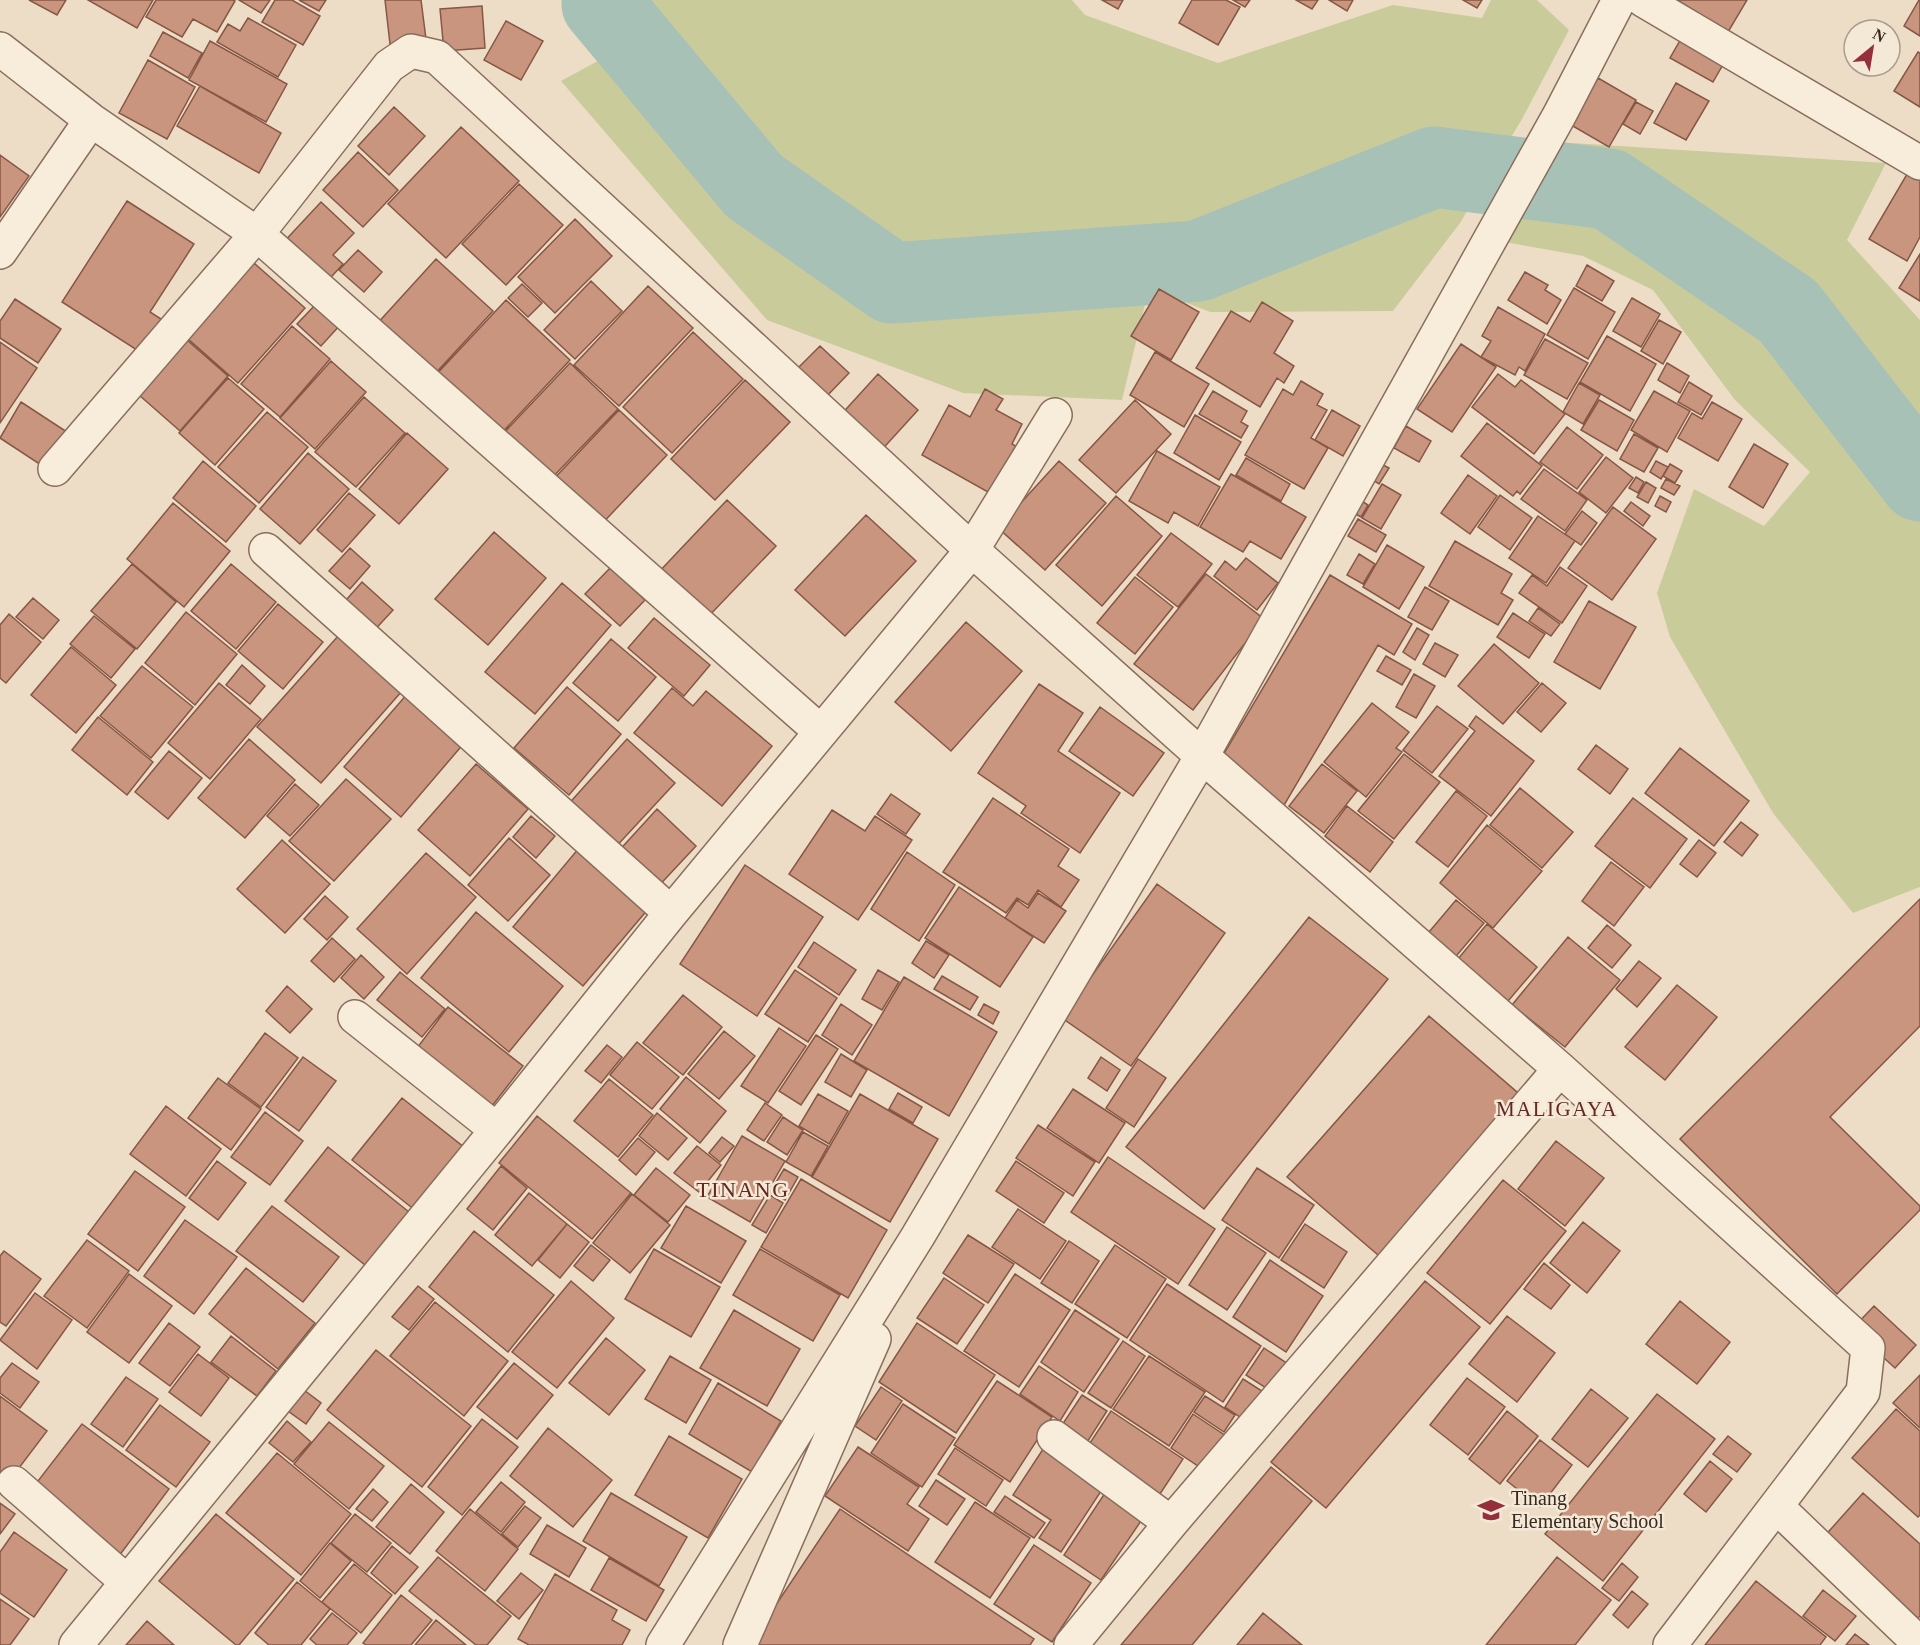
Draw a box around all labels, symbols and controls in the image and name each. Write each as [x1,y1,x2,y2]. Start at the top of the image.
north arrow [1842,18,1902,78]
text: N [1870,25,1889,46]
district label: MALIGAYA [1496,1097,1618,1121]
district label: TINANG [696,1177,790,1202]
place label: Tinang Elementary School [1511,1487,1664,1533]
school or university icon: Tinang Elementary School [1476,1495,1506,1525]

